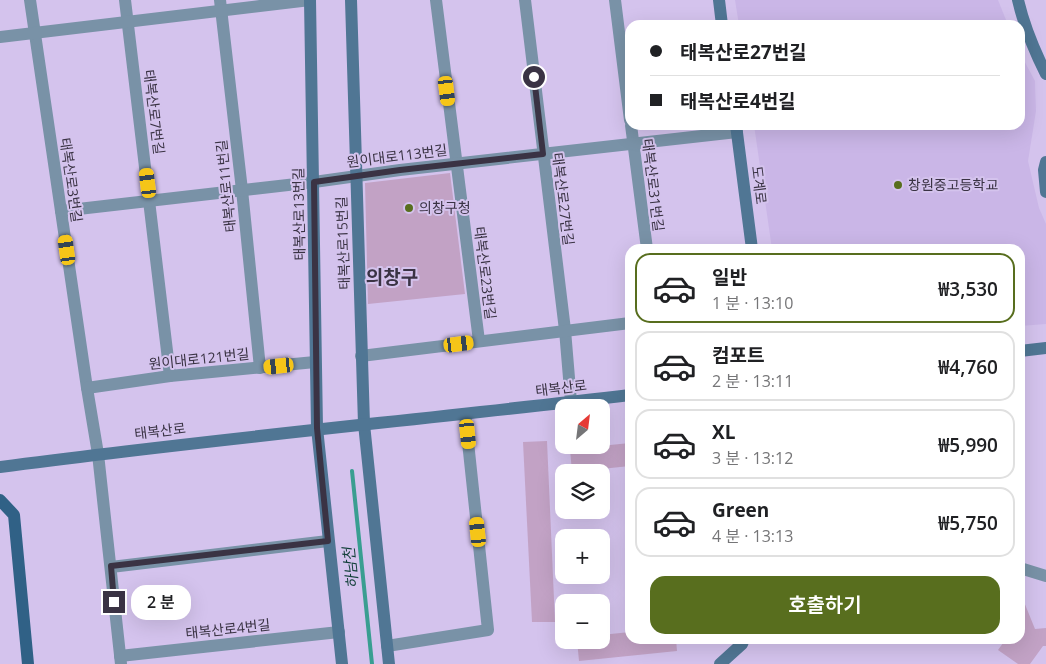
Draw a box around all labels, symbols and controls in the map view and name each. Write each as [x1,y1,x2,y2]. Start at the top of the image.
text: 태복산로27번길 [680,39,807,65]
route start [523,66,545,88]
street label: 태복산로7번길 [140,68,169,155]
car [437,75,456,107]
text: 태복산로4번길 [680,88,796,114]
street label: 태복산로3번길 [56,136,87,223]
street label: 태복산로31번길 [638,137,669,232]
street label: 태복산로11번길 [211,139,240,233]
street label: 원이대로113번길 [346,140,448,171]
street label: 태복산로27번길 [548,151,579,246]
street label: 도계로 [748,165,771,205]
car [138,167,157,199]
street label: 태복산로13번길 [288,167,309,261]
place label: 창원중고등학교 [908,175,998,194]
marker: 창원중고등학교 [892,179,904,191]
street label: 태복산로15번길 [331,196,354,290]
place label: 의창구청 [419,198,471,217]
marker: 의창구청 [403,202,415,214]
street label: 태복산로23번길 [470,225,501,320]
car [57,234,76,266]
district label: 의창구 [366,264,418,290]
text: 일반 [712,264,747,290]
icon: car [652,266,697,311]
text: ₩3,530 [938,276,998,302]
text: 1 분 · 13:10 [712,292,793,314]
car [443,335,474,353]
text: 컴포트 [712,342,764,368]
street label: 원이대로121번길 [148,344,250,373]
icon: car [652,344,697,389]
text: ₩4,760 [938,354,998,380]
car [263,357,294,375]
text: 2 분 · 13:11 [712,370,793,392]
street label: 태복산로 [534,375,588,400]
north arrow [555,399,610,454]
map controls [555,399,610,649]
street label: 태복산로 [133,418,187,443]
car [458,418,477,450]
text: XL [712,419,735,445]
icon: car [652,422,697,467]
text: ₩5,990 [938,432,998,458]
text: 3 분 · 13:12 [712,447,793,469]
button: layers [555,464,610,519]
text: Green [712,497,769,523]
icon: car [652,500,697,545]
text: ₩5,750 [938,510,998,536]
car [468,516,487,548]
text: 4 분 · 13:13 [712,525,793,547]
button: + [555,529,610,584]
water label: 하남천 [338,544,362,590]
button: 호출하기 [650,576,1000,634]
callout: 2 분 [132,584,192,620]
route end [103,591,125,613]
text: 2 분 [147,591,175,613]
button: − [555,594,610,649]
street label: 태복산로4번길 [185,615,271,642]

